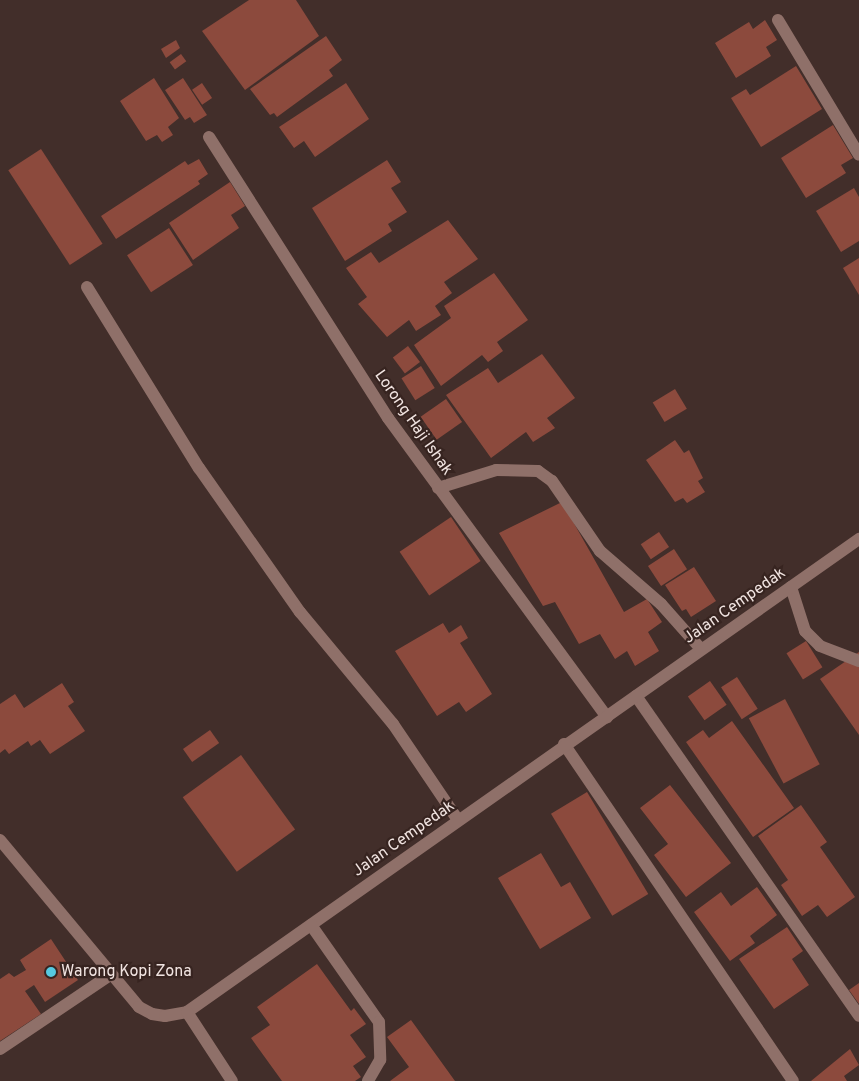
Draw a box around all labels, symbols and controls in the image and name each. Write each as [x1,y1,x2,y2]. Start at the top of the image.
street label: Lorong Haji Ishak [370,367,456,479]
street label: Jalan Cempedak [680,564,790,648]
street label: Jalan Cempedak [349,797,459,881]
place label: Warong Kopi Zona [61,962,192,982]
marker: Warong Kopi Zona [45,966,57,978]

